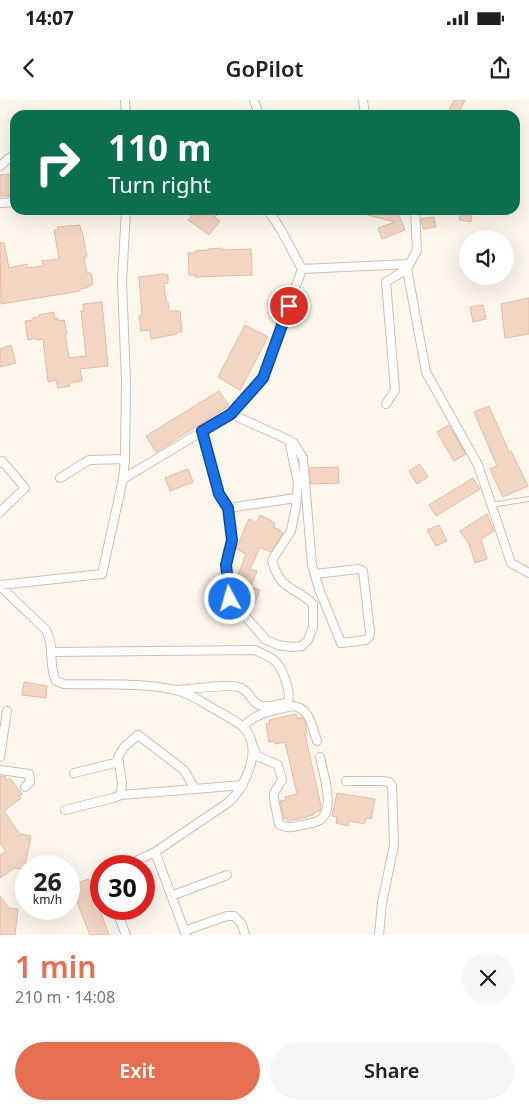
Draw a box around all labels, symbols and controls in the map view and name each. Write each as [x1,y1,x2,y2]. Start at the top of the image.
text: 14:07 [25,5,74,31]
text: GoPilot [225,53,304,83]
icon: back [15,54,43,82]
icon: share [486,54,514,82]
text: 110 m [108,124,211,171]
icon: right [25,130,90,195]
text: Turn right [108,169,211,199]
map controls [459,230,514,285]
button: sound [459,230,514,285]
pin [268,285,310,327]
icon: arrive [275,292,303,320]
position arrow [203,572,255,624]
speed limit sign: 30 [90,855,155,920]
text: 26 [33,864,62,898]
text: km/h [33,891,62,908]
text: 1 min [15,946,96,987]
button: close [462,952,514,1004]
text: 210 m · 14:08 [15,986,115,1008]
button: Exit [15,1042,260,1100]
button: Share [270,1042,514,1100]

